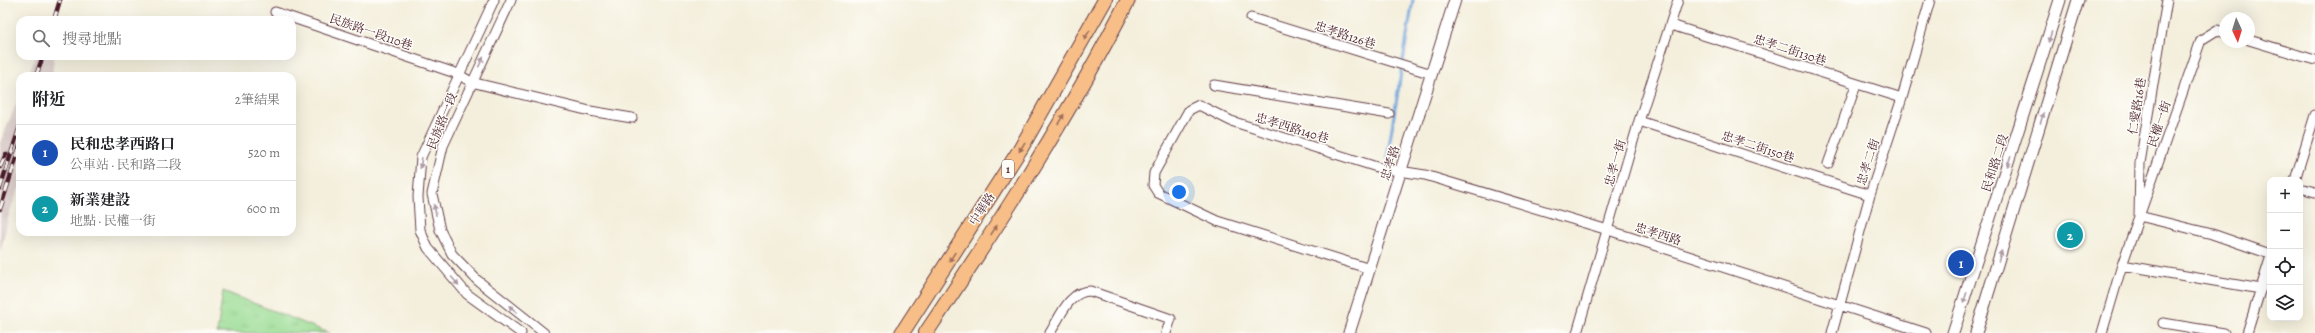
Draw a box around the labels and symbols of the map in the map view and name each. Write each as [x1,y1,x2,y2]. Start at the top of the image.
street label: 民族路一段110巷 [327,10,415,54]
north arrow [2219,12,2255,48]
street label: 忠孝路126巷 [1312,18,1378,52]
one-way arrow [1083,29,1090,41]
street label: 忠孝二街130巷 [1752,31,1828,69]
one-way arrow [2046,32,2052,44]
one-way arrow [478,56,484,67]
street label: 仁愛路16巷 [2125,76,2149,136]
street label: 民族路一段 [423,90,461,152]
street label: 民權一街 [2144,98,2175,149]
street label: 忠孝西路140巷 [1253,109,1331,147]
one-way arrow [2039,112,2045,124]
one-way arrow [1058,113,1065,125]
street label: 忠孝二街150巷 [1720,128,1796,166]
street label: 民和路二段 [1978,132,2012,194]
street label: 忠孝二街 [1853,136,1883,187]
street label: 忠孝一街 [1601,137,1630,188]
one-way arrow [1018,141,1025,153]
street label: 忠孝路 [1377,143,1403,183]
one-way arrow [2006,155,2012,167]
one-way arrow [418,157,424,169]
road number: 1 [1002,160,1014,178]
your location [1169,182,1189,202]
street label: 中華路 [965,190,999,228]
one-way arrow [431,204,437,216]
street label: 忠孝西路 [1633,219,1683,249]
pin: 2 [2057,220,2083,250]
one-way arrow [990,225,998,236]
pin: 1 [1948,248,1974,278]
one-way arrow [1997,249,2003,261]
one-way arrow [948,251,955,263]
one-way arrow [451,275,460,286]
one-way arrow [1961,292,1967,304]
one-way arrow [508,305,519,313]

